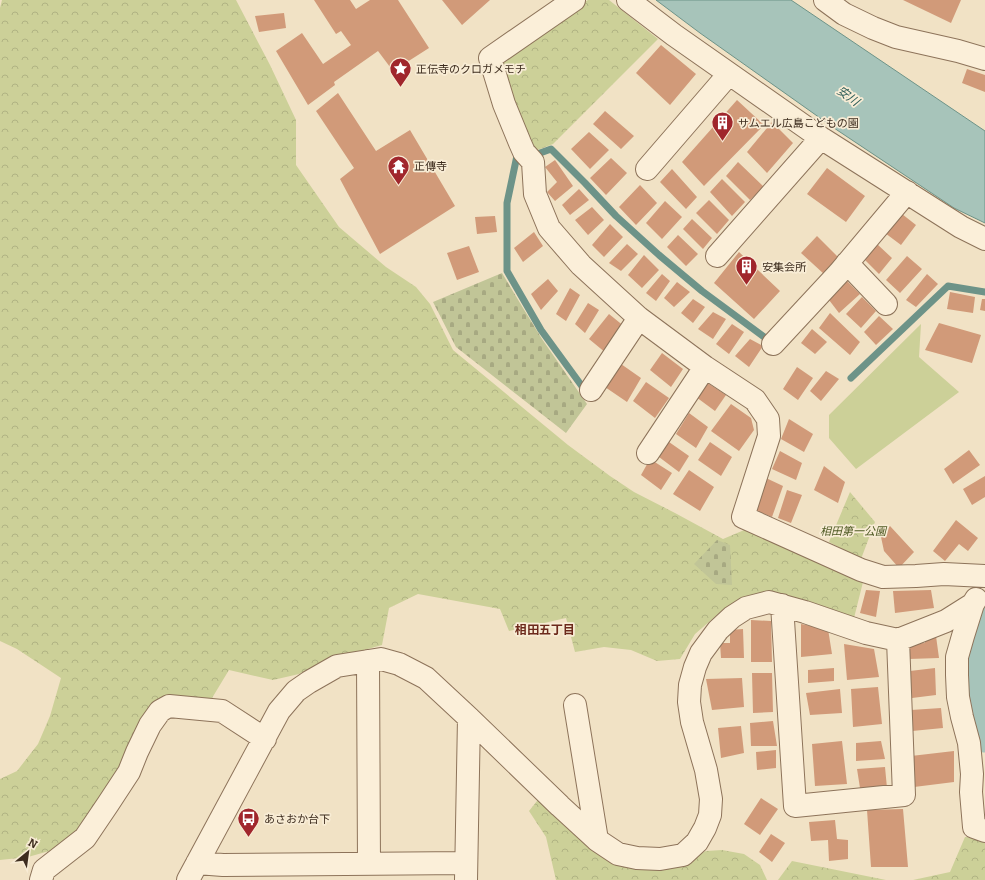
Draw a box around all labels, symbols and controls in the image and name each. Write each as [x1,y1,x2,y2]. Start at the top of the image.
place icon: 正伝寺のクロガメモチ [387,56,413,89]
place label: 正伝寺のクロガメモチ [416,63,526,76]
water label: 安川 [834,83,863,110]
building icon: サムエル広島こどもの園 [709,110,735,143]
place label: サムエル広島こどもの園 [738,117,859,130]
temple icon: 正傳寺 [385,153,411,186]
place label: 正傳寺 [414,160,447,173]
building icon: 安集会所 [734,254,760,287]
place label: 安集会所 [762,261,807,274]
park label: 相田第一公園 [820,525,888,538]
district label: 相田五丁目 [515,623,575,637]
bus stop icon: あさおか台下 [235,806,261,839]
place label: あさおか台下 [264,813,330,826]
north arrow [8,832,48,872]
text: N [26,836,40,852]

